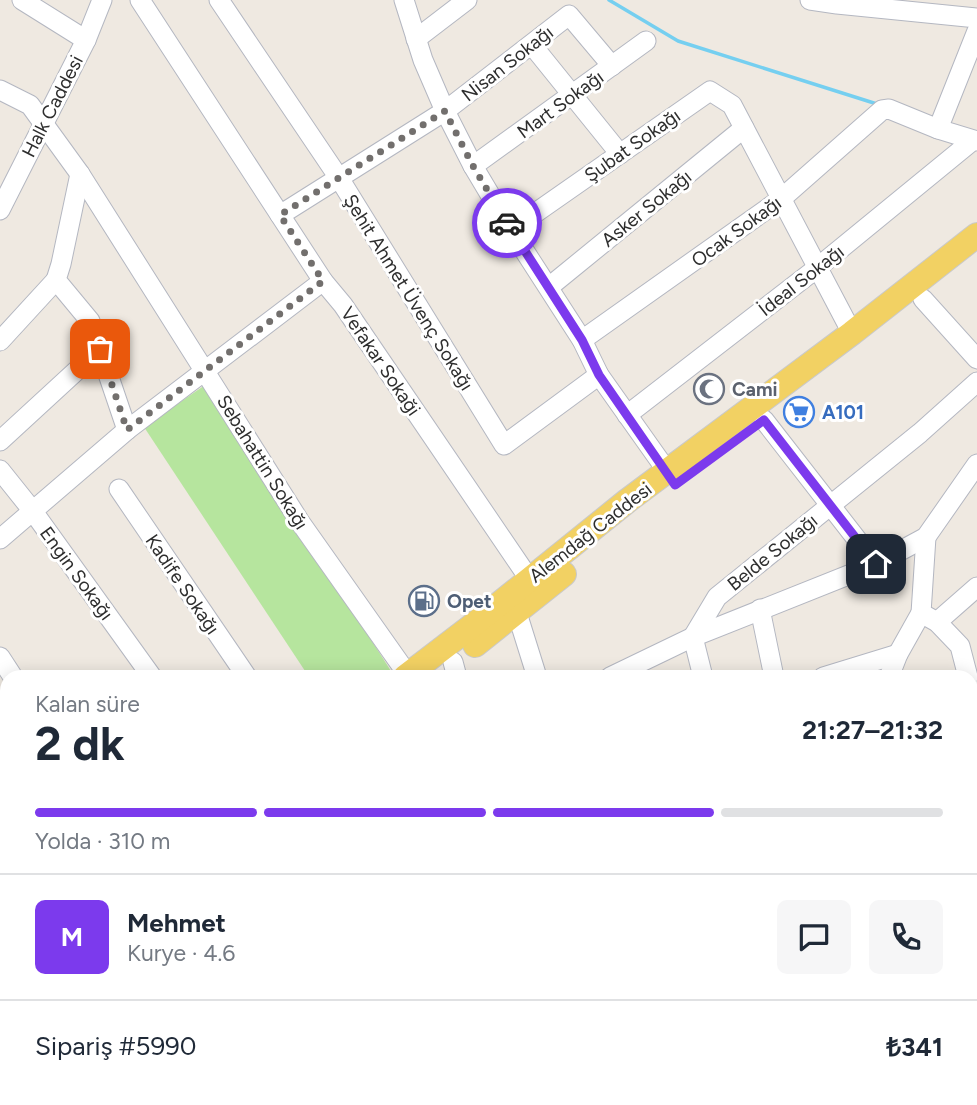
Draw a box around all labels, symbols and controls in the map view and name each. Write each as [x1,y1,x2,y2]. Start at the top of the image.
street label: Nisan Sokağı [457,20,558,106]
street label: Halk Caddesi [17,51,88,161]
street label: Mart Sokağı [513,65,608,143]
street label: Şubat Sokağı [580,104,685,187]
street label: Asker Sokağı [597,165,696,252]
courier [472,188,542,258]
street label: Şehit Ahmet Üvenç Sokağı [339,190,478,395]
street label: Ocak Sokağı [687,191,786,272]
icon: car [488,204,526,242]
street label: İdeal Sokağı [754,240,849,321]
street label: Vefakar Sokaği [336,303,425,420]
pin [70,319,130,379]
icon: bag [81,330,119,368]
mosque icon: Cami [692,372,726,406]
place label: Cami [732,378,777,401]
street label: Sebahattin Sokağı [212,391,313,534]
supermarket icon: A101 [782,395,816,429]
place label: A101 [822,401,864,424]
street label: Alemdağ Caddesi [524,477,656,587]
street label: Belde Sokağı [723,509,822,596]
street label: Engin Sokağı [35,522,118,624]
street label: Kadife Sokağı [141,530,224,639]
pin [846,534,906,594]
icon: home [857,545,895,583]
fuel station icon: Opet [407,584,441,618]
place label: Opet [447,590,492,613]
text: Kalan süre [35,690,140,718]
text: 21:27–21:32 [802,714,943,746]
text: 2 dk [35,716,125,772]
text: Yolda · 310 m [35,827,170,855]
button: chat [777,900,851,974]
button: phone [869,900,943,974]
text: Mehmet [127,907,226,939]
text: M [61,921,83,953]
text: Kurye · 4.6 [127,939,235,967]
text: Sipariş #5990 [35,1030,197,1062]
text: ₺341 [886,1031,943,1063]

